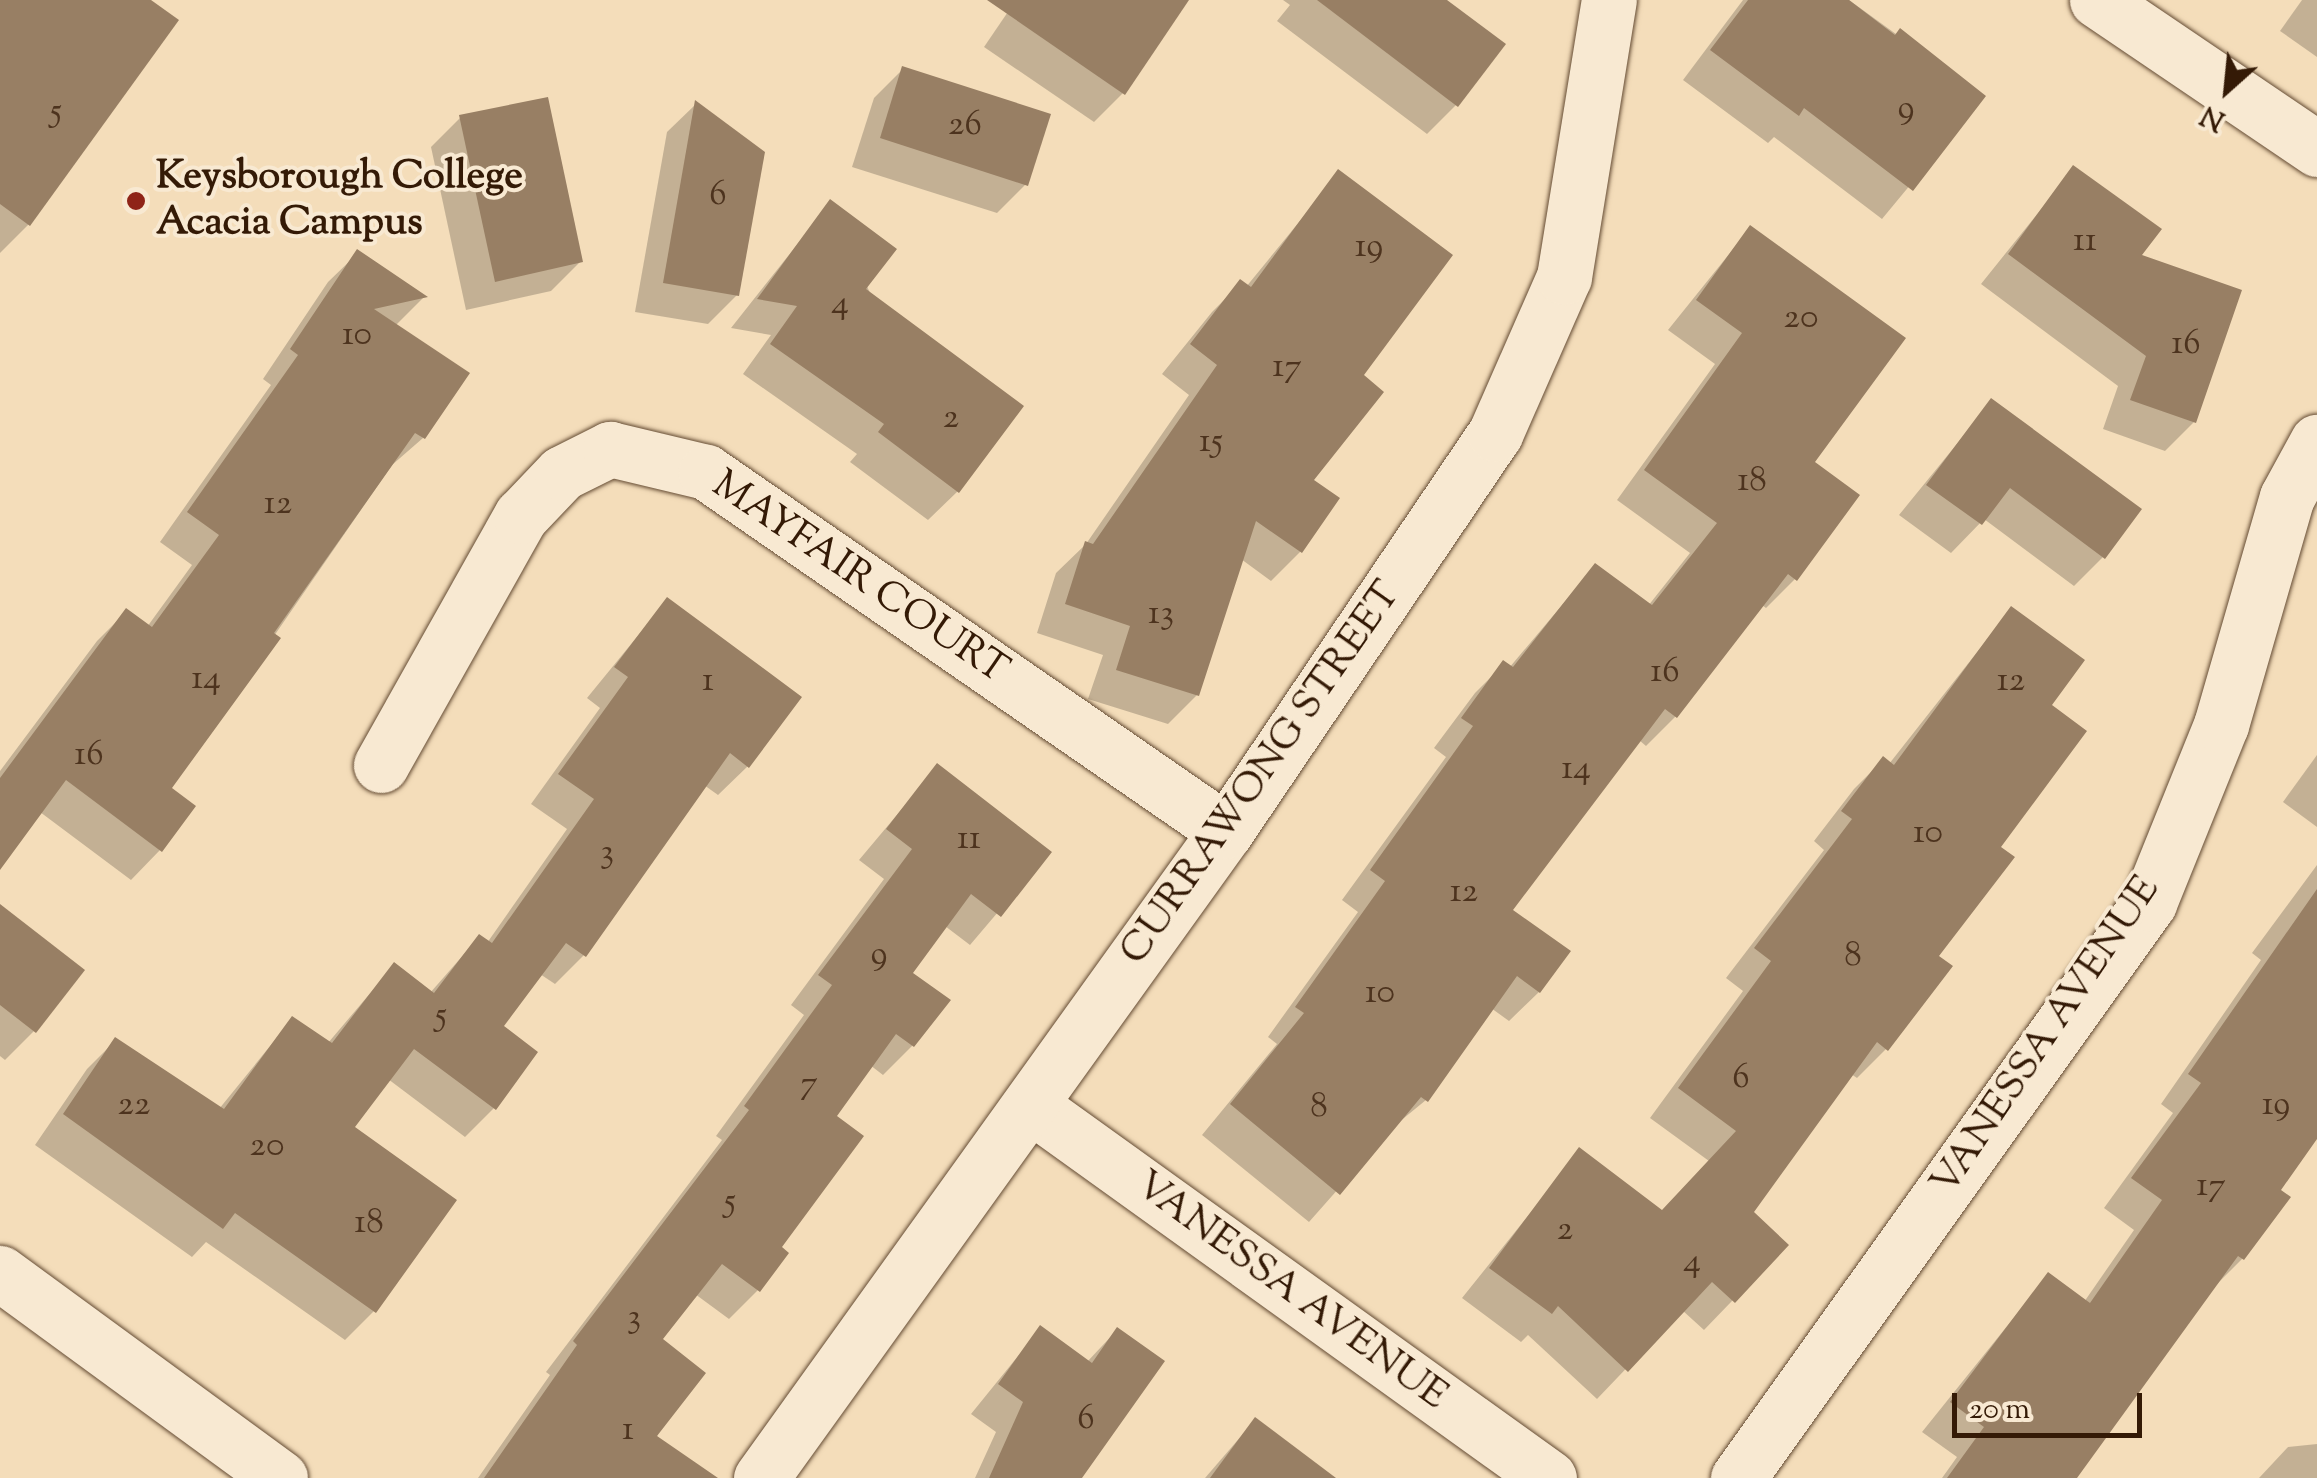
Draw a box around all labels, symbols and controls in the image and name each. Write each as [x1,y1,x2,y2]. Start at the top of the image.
north arrow [2177,40,2277,140]
house number: 9 [1897,89,1915,131]
house number: 5 [50,92,62,134]
text: N [2194,94,2232,140]
house number: 26 [948,105,982,147]
place label: Keysborough College Acacia Campus [156,154,523,248]
house number: 6 [709,175,727,217]
marker: Keysborough College Acacia Campus [125,190,147,212]
house number: 11 [2073,221,2097,263]
house number: 19 [1355,227,1383,269]
house number: 4 [831,284,849,326]
house number: 20 [1784,298,1818,340]
house number: 10 [342,315,372,357]
house number: 16 [2171,324,2201,366]
house number: 17 [1272,347,1302,389]
house number: 2 [943,398,959,440]
house number: 15 [1199,422,1223,464]
house number: 18 [1737,461,1767,503]
street label: MAYFAIR COURT [702,462,1016,696]
house number: 12 [264,484,292,526]
street label: CURRAWONG STREET [1111,573,1413,975]
house number: 13 [1148,594,1174,636]
house number: 16 [1650,652,1680,694]
house number: 14 [191,659,221,701]
house number: 1 [702,661,714,703]
house number: 12 [1997,661,2025,703]
house number: 16 [74,735,104,777]
house number: 14 [1561,749,1591,791]
house number: 10 [1913,813,1943,855]
house number: 11 [957,819,981,861]
house number: 3 [600,833,614,875]
street label: VANESSA AVENUE [1922,868,2172,1206]
house number: 12 [1450,872,1478,914]
house number: 9 [870,935,888,977]
house number: 8 [1844,936,1862,978]
house number: 10 [1365,973,1395,1015]
house number: 5 [435,996,447,1038]
house number: 6 [1732,1058,1750,1100]
house number: 7 [800,1064,818,1106]
house number: 22 [118,1085,150,1127]
house number: 19 [2262,1085,2290,1127]
house number: 8 [1310,1087,1328,1129]
house number: 20 [250,1126,284,1168]
street label: VANESSA AVENUE [1124,1162,1456,1422]
house number: 17 [2196,1166,2226,1208]
house number: 5 [724,1182,736,1224]
house number: 18 [354,1203,384,1245]
house number: 2 [1557,1210,1573,1252]
house number: 4 [1683,1242,1701,1284]
house number: 3 [627,1298,641,1340]
scale bar [1957,1373,2147,1435]
text: 20 m [1969,1389,2030,1432]
house number: 6 [1077,1399,1095,1441]
house number: 1 [622,1410,634,1452]

